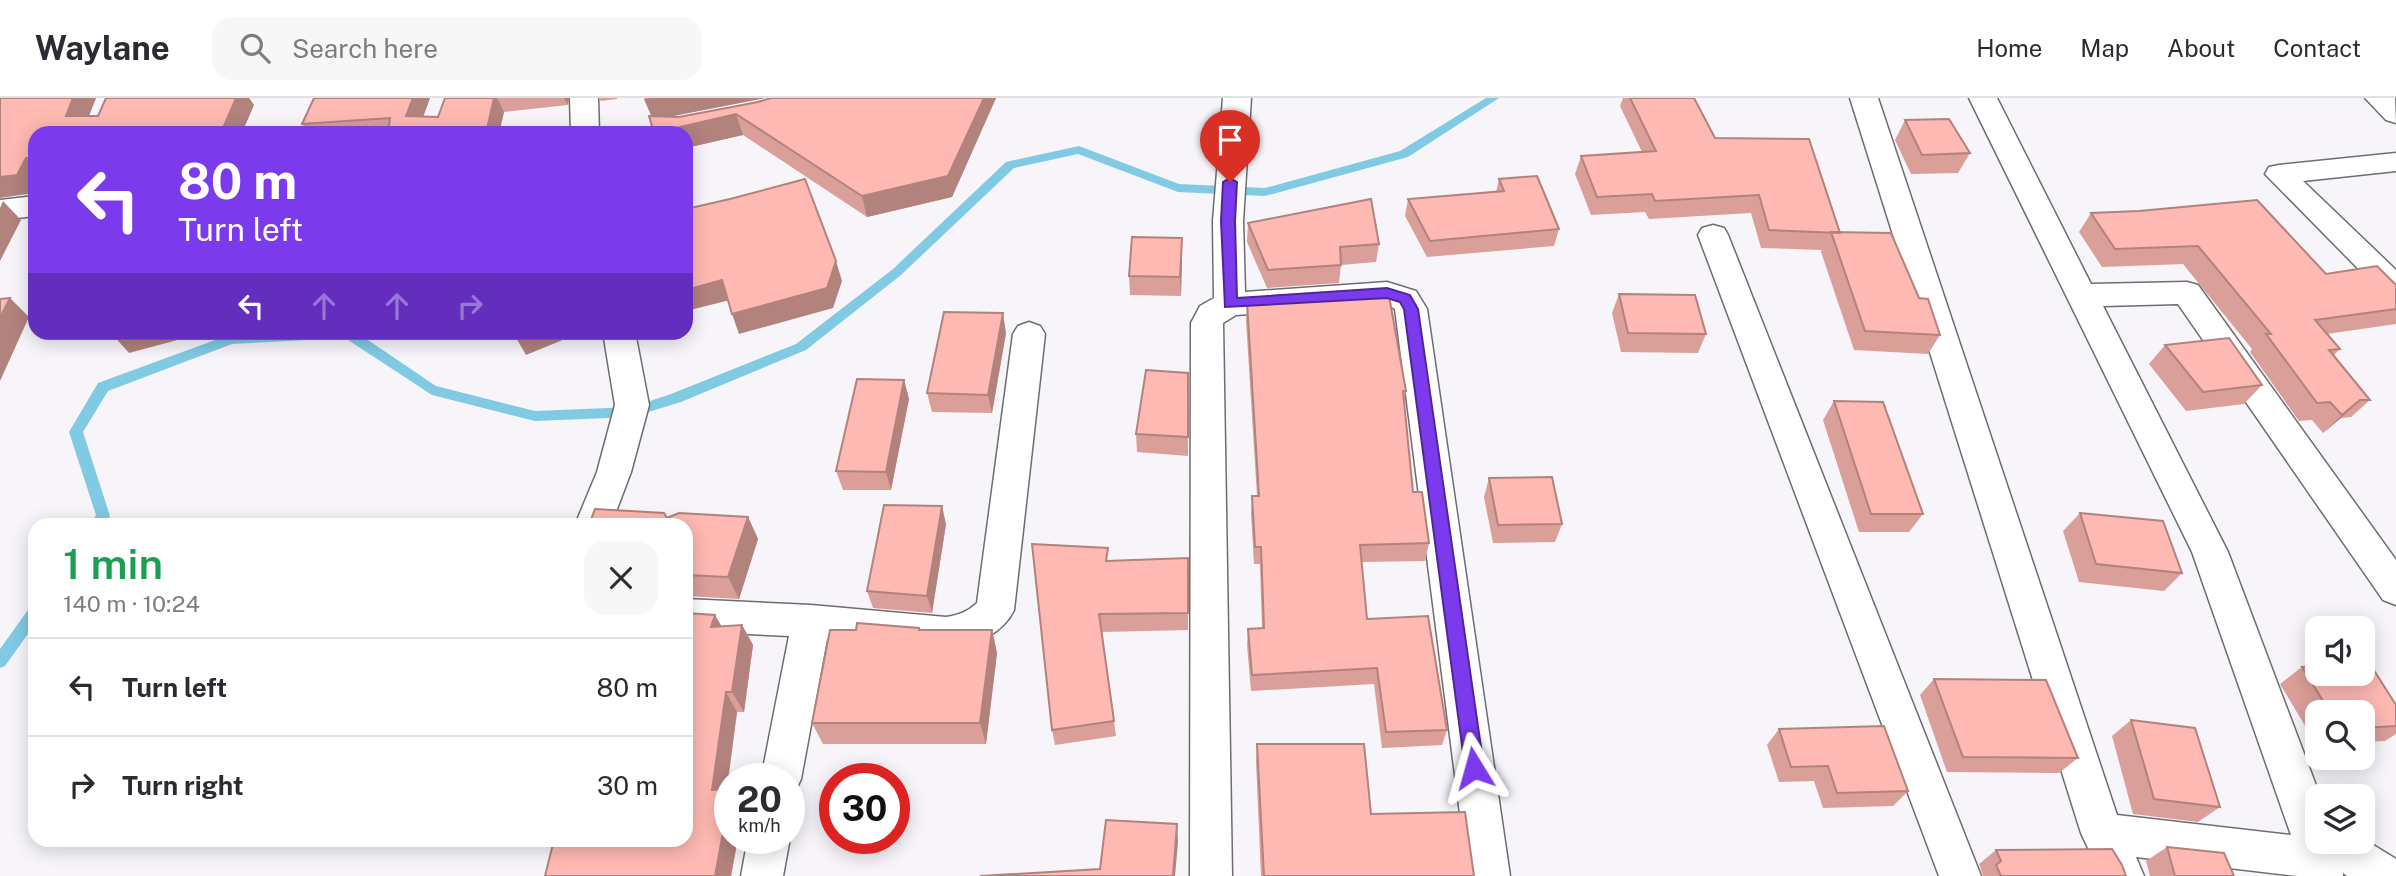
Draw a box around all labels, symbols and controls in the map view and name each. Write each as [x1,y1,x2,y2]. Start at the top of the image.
search box [212,17,702,80]
text: Waylane [35,29,170,67]
icon: search [236,29,274,67]
text: Search here [292,33,438,64]
text: Home [1976,34,2042,62]
text: Map [2080,34,2129,62]
text: About [2167,34,2235,62]
text: Contact [2273,34,2361,62]
pin [1200,110,1260,182]
icon: arrive [1211,121,1249,159]
text: 80 m [178,152,297,210]
icon: left [63,154,154,245]
text: Turn left [178,211,303,248]
icon: left [232,287,270,325]
icon: ahead [305,287,343,325]
icon: ahead [378,287,416,325]
icon: right [451,287,489,325]
text: 1 min [63,539,163,588]
button: close [584,541,658,615]
text: 140 m · 10:24 [63,590,200,617]
map controls [2305,616,2375,854]
button: sound [2305,616,2375,686]
icon: left [63,668,101,706]
text: Turn left [122,672,227,703]
text: 80 m [597,672,658,703]
button: search [2305,700,2375,770]
position arrow [1437,731,1511,805]
speed limit sign: 30 [819,763,910,854]
icon: right [63,766,101,804]
text: Turn right [122,770,244,801]
text: 30 m [597,770,658,801]
text: 20 [737,779,782,820]
button: layers [2305,784,2375,854]
text: km/h [738,815,781,836]

